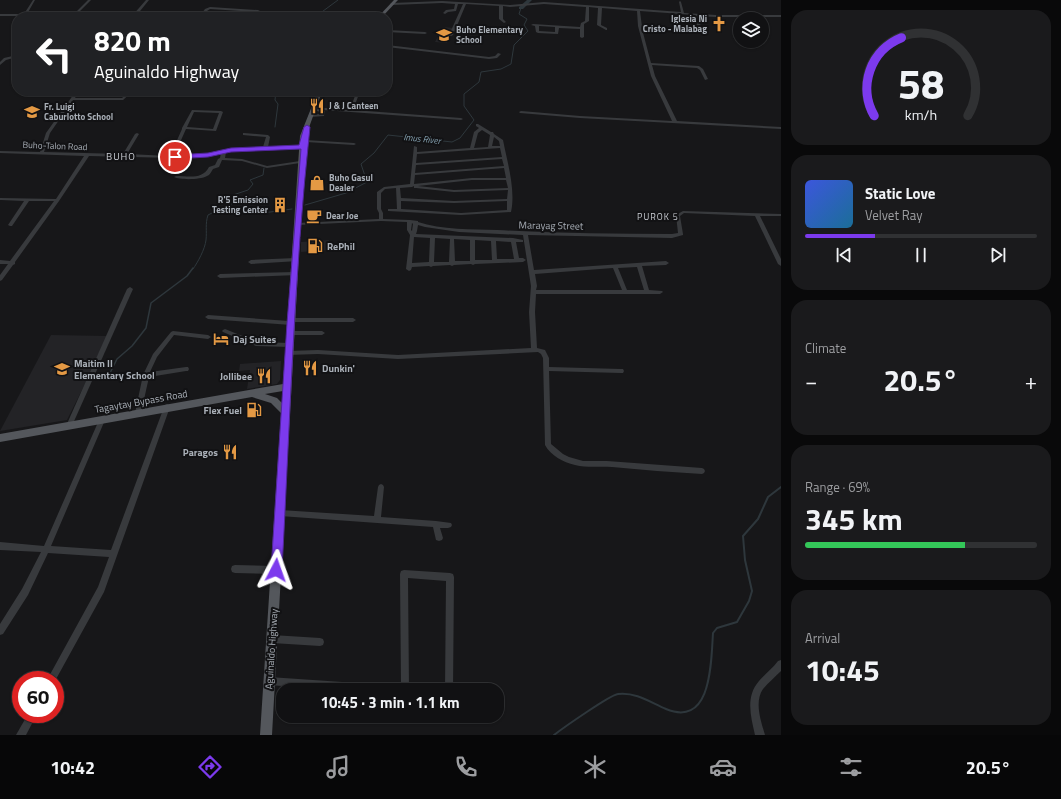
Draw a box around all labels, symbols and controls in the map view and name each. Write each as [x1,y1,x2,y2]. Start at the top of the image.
place label: Iglesia Ni Cristo - Malabag [643,12,707,35]
map controls [733,12,769,48]
button: layers [733,12,769,48]
church icon: Iglesia Ni Cristo - Malabag [710,15,728,33]
text: 820 m [94,19,171,62]
place label: Buho Elementary School [456,23,524,46]
school or university icon: Buho Elementary School [435,26,453,44]
icon: left [28,28,80,80]
text: 58 [898,51,944,114]
text: Aguinaldo Highway [94,58,239,85]
restaurant icon: J & J Canteen [308,97,326,115]
place label: J & J Canteen [329,99,379,112]
place label: Fr. Luigi Caburlotto School [44,100,113,123]
school or university icon: Fr. Luigi Caburlotto School [23,103,41,121]
text: km/h [905,103,937,125]
water label: Imus River [403,130,442,147]
street label: Buho-Talon Road [22,138,88,153]
pin [158,140,192,174]
icon: arrive [164,146,186,168]
district label: BUHO [106,149,136,164]
place label: Buho Gasul Dealer [329,171,373,194]
shop icon: Buho Gasul Dealer [308,174,326,192]
text: Static Love [865,182,936,205]
place label: R'5 Emission Testing Center [212,193,269,216]
building icon: R'5 Emission Testing Center [271,196,289,214]
text: Velvet Ray [865,205,923,225]
cafe icon: Dear Joe [305,207,323,225]
place label: Dear Joe [326,209,359,222]
district label: PUROK 5 [637,210,679,223]
street label: Marayag Street [519,217,584,234]
fuel station icon: RePhil [306,237,324,255]
place label: RePhil [327,239,355,254]
icon: previous [833,244,855,266]
icon: pause [910,244,932,266]
icon: next [987,244,1009,266]
hotel icon: Daj Suites [212,330,230,348]
place label: Daj Suites [233,332,277,347]
text: Climate [805,338,846,358]
place label: Maitim II Elementary School [74,356,155,383]
text: 20.5° [884,357,958,403]
restaurant icon: Dunkin' [301,359,319,377]
school or university icon: Maitim II Elementary School [53,360,71,378]
place label: Dunkin' [322,361,355,376]
text: − [805,364,817,398]
text: + [1025,364,1037,398]
restaurant icon: Jollibee [255,367,273,385]
place label: Jollibee [220,369,252,384]
street label: Tagaytay Bypass Road [93,386,189,417]
fuel station icon: Flex Fuel [245,401,263,419]
place label: Flex Fuel [203,403,242,418]
restaurant icon: Paragos [221,443,239,461]
place label: Paragos [183,445,218,460]
text: Range · 69% [805,477,870,497]
text: 345 km [805,496,903,542]
position arrow [255,549,297,591]
street label: Aguinaldo Highway [261,608,282,690]
text: Arrival [805,628,840,648]
text: 10:45 [805,647,880,693]
speed limit sign: 60 [12,671,64,723]
text: 10:45 · 3 min · 1.1 km [320,691,460,714]
icon: directions [196,753,224,781]
icon: music [324,753,352,781]
icon: phone [452,753,480,781]
icon: climate [581,753,609,781]
icon: car [709,753,737,781]
icon: filters [837,753,865,781]
text: 10:42 [50,754,95,781]
text: 20.5° [966,754,1011,781]

